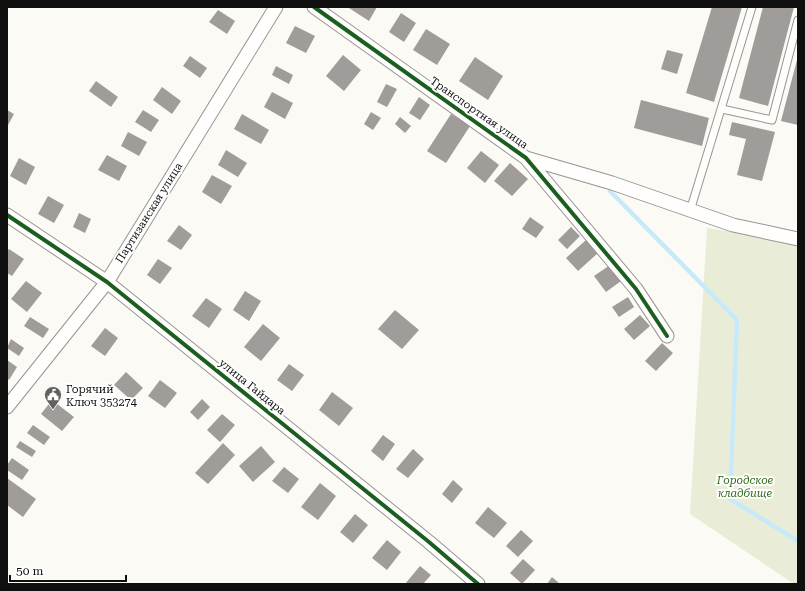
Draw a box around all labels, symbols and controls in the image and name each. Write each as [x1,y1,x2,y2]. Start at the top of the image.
street label: Транспортная улица [428,74,530,152]
street label: Партизанская улица [113,160,185,265]
street label: улица Гайдара [216,356,288,418]
place label: Горячий Ключ 353274 [66,383,138,409]
public building icon: Горячий Ключ 353274 [43,385,63,410]
park label: Городское кладбище [716,474,774,500]
scale bar [10,557,126,583]
text: 50 m [16,564,43,578]

